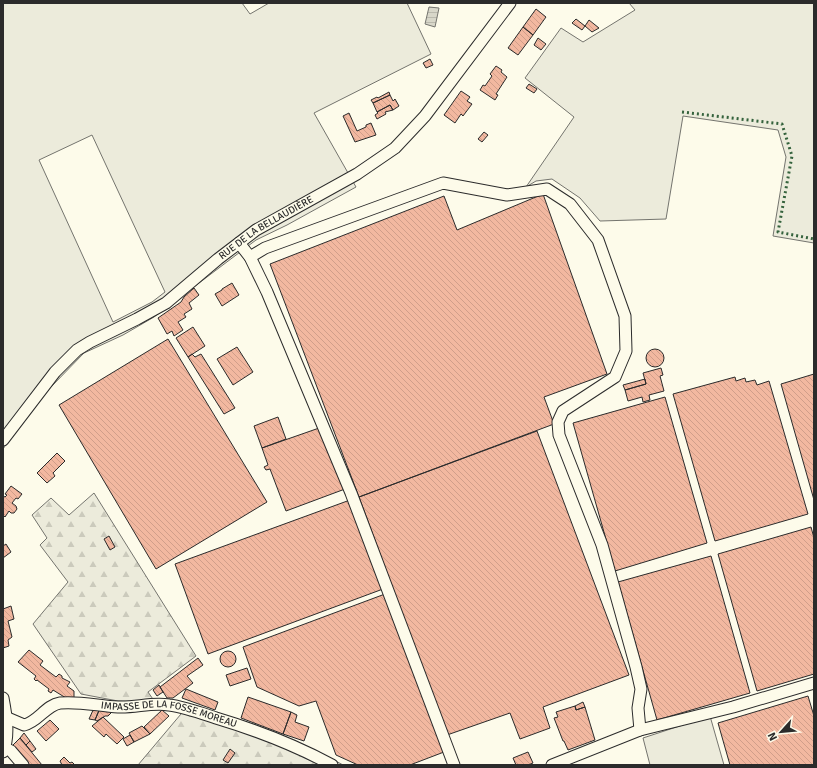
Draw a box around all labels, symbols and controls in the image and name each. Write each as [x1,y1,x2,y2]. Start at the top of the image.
street label: RUE DE LA BELLAUDIÈRE [216,193,316,262]
street label: IMPASSE DE LA FOSSE MOREAU [100,698,238,730]
north arrow [761,712,801,752]
text: N [765,730,780,743]

